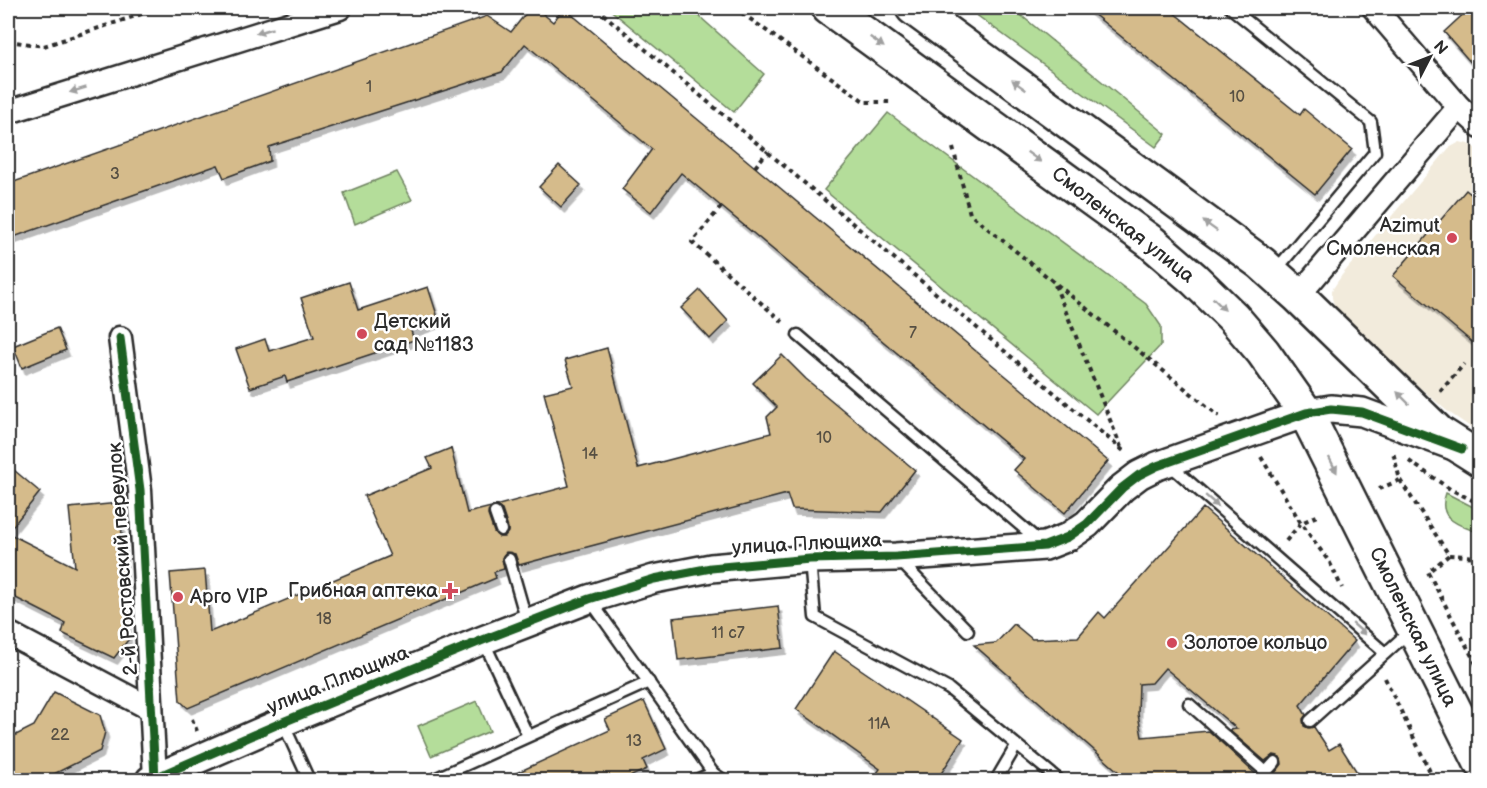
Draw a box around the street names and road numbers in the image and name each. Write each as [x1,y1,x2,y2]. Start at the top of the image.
street label: Смоленская улица [1047,162,1199,288]
street label: 2-й Ростовский переулок [103,441,143,676]
street label: улица Плющиха [731,528,883,560]
street label: Смоленская улица [1364,543,1462,711]
street label: улица Плющиха [264,641,412,719]

